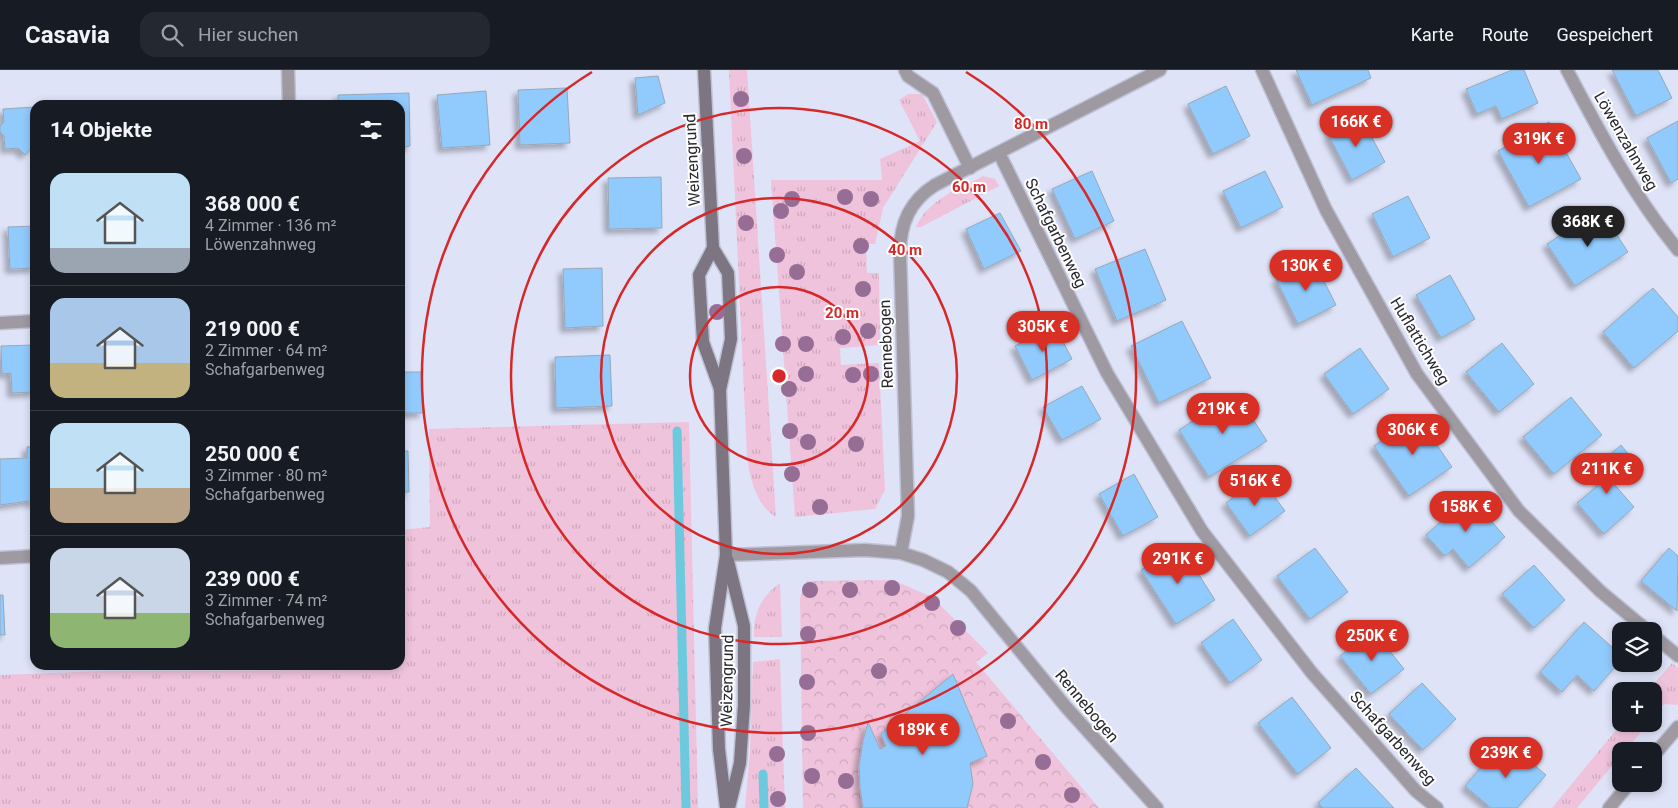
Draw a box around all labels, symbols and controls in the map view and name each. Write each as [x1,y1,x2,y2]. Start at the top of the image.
search box [140,12,490,57]
text: Casavia [25,21,110,49]
icon: search [158,21,186,49]
text: Hier suchen [198,23,299,46]
text: Karte [1411,24,1454,45]
text: Route [1482,24,1529,45]
text: Gespeichert [1557,24,1653,45]
street label: Löwenzahnweg [1590,88,1662,194]
pin: 166K € [1315,106,1397,148]
text: 166K € [1331,112,1381,131]
street label: Weizengrund [680,113,704,207]
text: 80 m [1014,115,1048,133]
icon: filters [357,116,385,144]
text: 14 Objekte [50,118,152,142]
pin: 319K € [1498,122,1580,165]
text: 319K € [1514,129,1564,148]
street label: Schafgarbenweg [1021,175,1091,291]
text: 60 m [952,178,986,196]
text: 368 000 € [205,192,300,216]
icon: home [90,193,150,253]
pin: 368K € [1547,206,1629,248]
text: 368K € [1563,212,1613,231]
text: 4 Zimmer · 136 m² [205,216,336,235]
text: Löwenzahnweg [205,235,316,254]
text: 40 m [888,241,922,259]
pin: 130K € [1265,250,1347,292]
text: 130K € [1281,256,1331,275]
street label: Huflattichweg [1386,294,1454,388]
street label: Rennebogen [875,299,897,389]
text: 20 m [825,304,859,322]
pin: 305K € [1002,310,1084,353]
text: 219 000 € [205,317,300,341]
text: 305K € [1018,317,1068,336]
icon: home [90,318,150,378]
text: 2 Zimmer · 64 m² [205,341,327,360]
text: Schafgarbenweg [205,360,325,379]
centre of rings [770,367,788,385]
pin: 219K € [1182,392,1264,435]
text: 219K € [1198,399,1248,418]
pin: 306K € [1372,414,1454,456]
text: 306K € [1388,420,1438,439]
text: 250 000 € [205,442,300,466]
icon: home [90,443,150,503]
pin: 211K € [1566,452,1648,495]
text: 211K € [1582,459,1632,478]
pin: 516K € [1214,464,1296,507]
text: 3 Zimmer · 80 m² [205,466,327,485]
text: 516K € [1230,471,1280,490]
text: Schafgarbenweg [205,485,325,504]
pin: 158K € [1425,490,1507,533]
text: 158K € [1441,497,1491,516]
pin: 291K € [1137,542,1219,585]
text: 291K € [1153,549,1203,568]
text: 239 000 € [205,567,300,591]
icon: home [90,568,150,628]
text: 3 Zimmer · 74 m² [205,591,327,610]
text: Schafgarbenweg [205,610,325,629]
pin: 250K € [1331,620,1413,662]
map controls [1612,622,1662,792]
button: layers [1612,622,1662,672]
text: 250K € [1347,626,1397,645]
street label: Weizengrund [717,635,737,727]
street label: Rennebogen [1051,666,1123,746]
button: + [1612,682,1662,732]
street label: Schafgarbenweg [1346,687,1440,789]
pin: 189K € [882,714,964,756]
text: 189K € [898,720,948,739]
pin: 239K € [1465,736,1547,779]
button: − [1612,742,1662,792]
text: 239K € [1481,743,1531,762]

